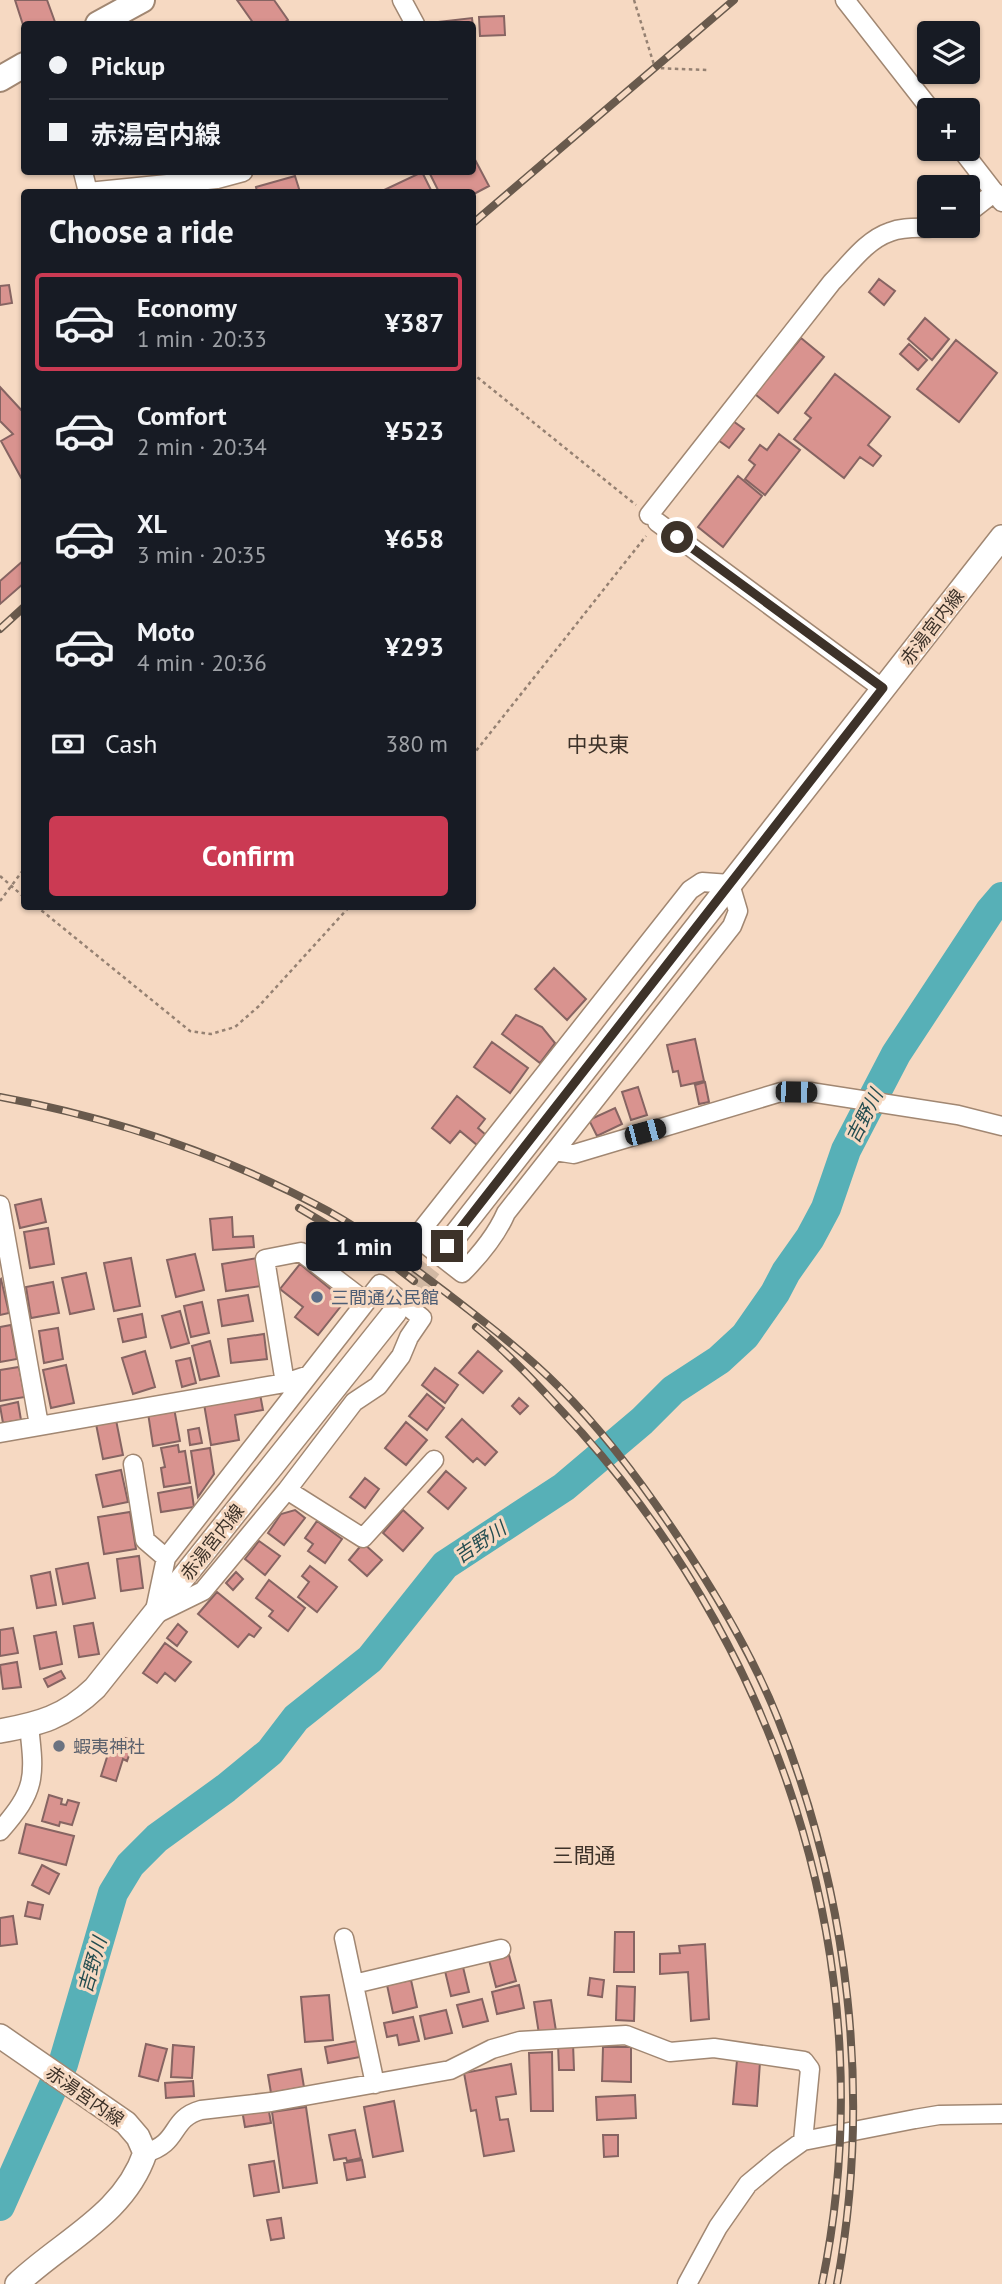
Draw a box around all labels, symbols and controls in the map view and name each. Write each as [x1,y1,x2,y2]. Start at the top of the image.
map controls [917,21,980,238]
button: layers [917,21,980,84]
text: Pickup [91,49,165,82]
button: + [917,98,980,161]
text: 赤湯宮内線 [91,118,221,151]
button: − [917,175,980,238]
text: Choose a ride [49,210,234,252]
icon: car [53,291,116,354]
text: Economy [137,291,237,324]
text: ¥387 [385,306,444,339]
text: 1 min · 20:33 [137,324,267,353]
icon: car [53,399,116,462]
text: Comfort [137,399,227,432]
text: ¥523 [385,414,444,447]
text: 2 min · 20:34 [137,432,267,461]
icon: car [53,507,116,570]
text: XL [137,507,167,540]
route start [661,521,693,553]
text: ¥658 [385,522,444,555]
text: 3 min · 20:35 [137,540,267,569]
street label: 赤湯宮内線 [895,584,969,670]
icon: car [53,615,116,678]
text: Moto [137,615,195,648]
text: ¥293 [385,630,444,663]
text: 4 min · 20:36 [137,648,267,677]
icon: cash [49,725,87,763]
text: Cash [105,727,157,760]
text: 380 m [386,729,448,758]
district label: 中央東 [567,731,630,758]
button: Confirm [49,816,448,896]
car [775,1081,818,1103]
water label: 吉野川 [840,1083,889,1147]
car [622,1116,669,1148]
callout: 1 min [307,1222,422,1270]
route end [431,1230,463,1262]
text: 1 min [336,1232,392,1261]
place label: 三間通公民館 [331,1286,439,1309]
marker: 三間通公民館 [309,1289,325,1305]
street label: 赤湯宮内線 [175,1499,249,1585]
water label: 吉野川 [450,1515,512,1568]
place label: 蝦夷神社 [73,1735,145,1758]
marker: 蝦夷神社 [51,1738,67,1754]
district label: 三間通 [553,1842,616,1869]
water label: 吉野川 [73,1932,112,1996]
street label: 赤湯宮内線 [42,2061,128,2131]

